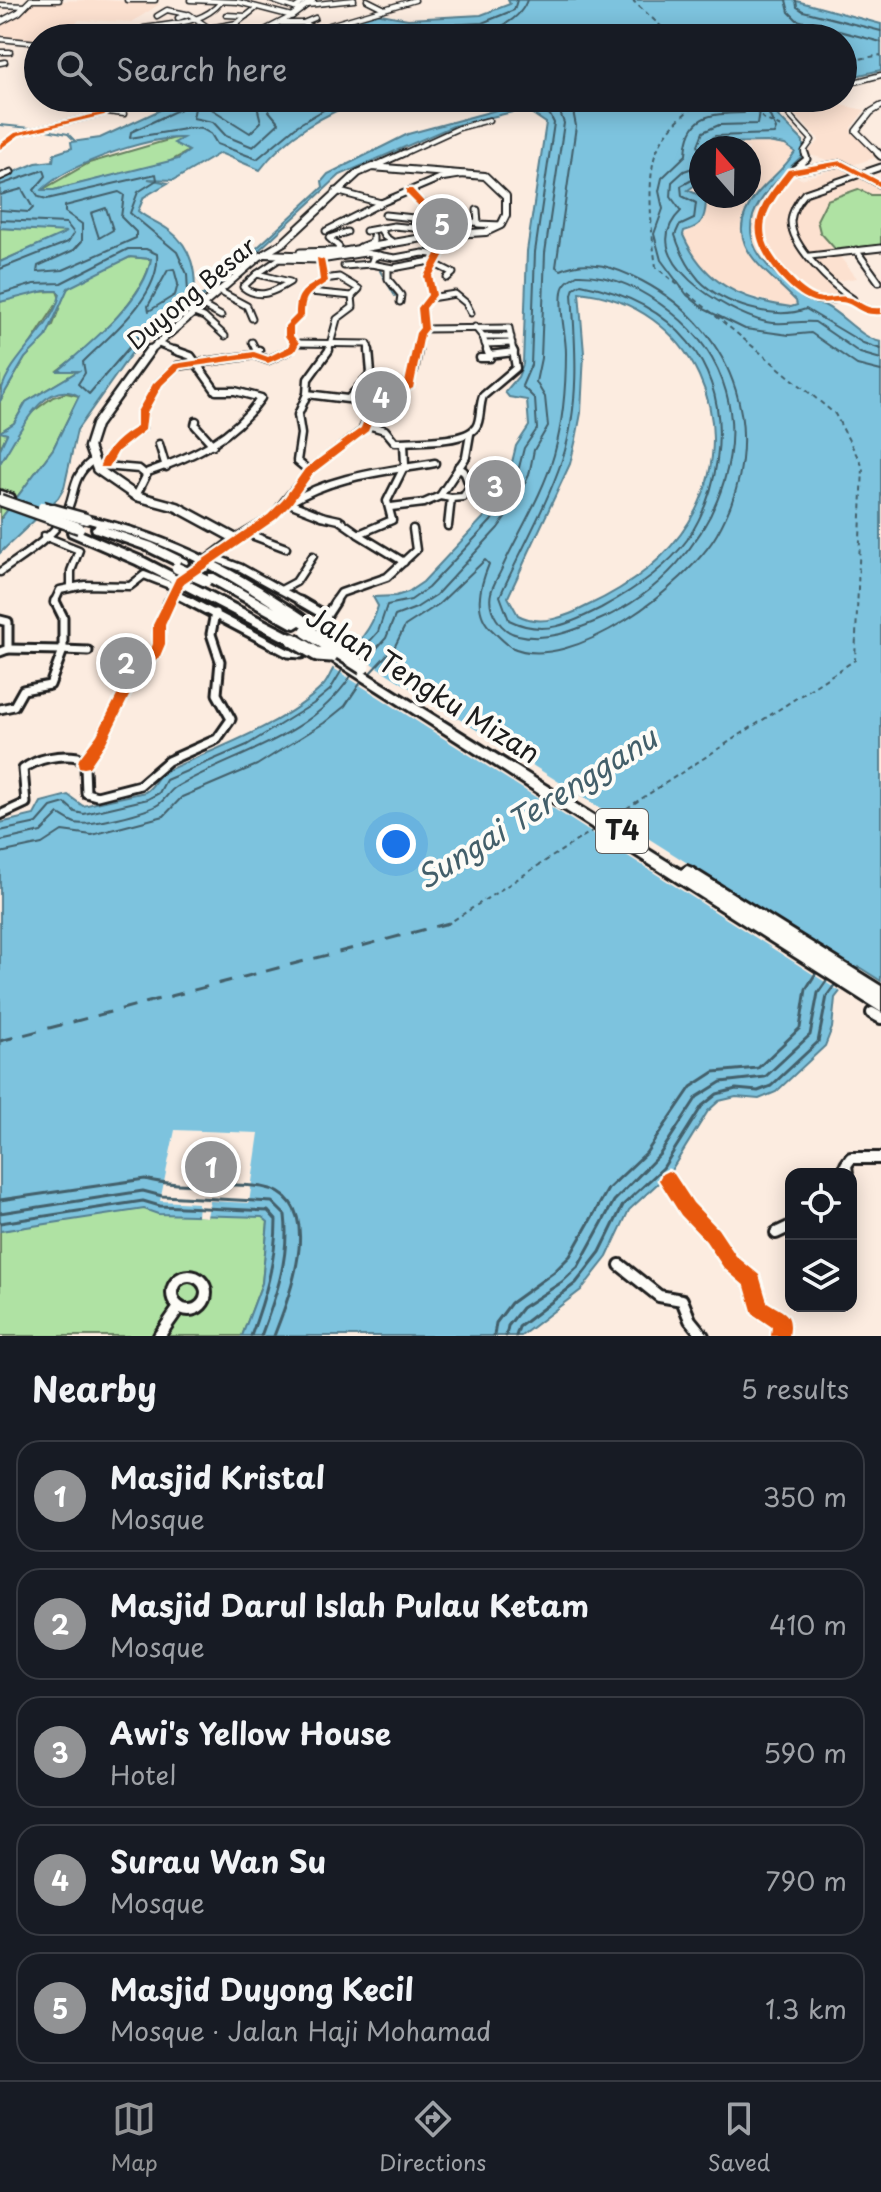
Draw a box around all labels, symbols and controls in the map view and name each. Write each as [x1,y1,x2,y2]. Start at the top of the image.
search box [24,24,857,112]
icon: search [52,46,96,90]
text: Search here [116,46,288,91]
north arrow [689,136,761,208]
pin: 5 [416,194,468,254]
street label: Duyong Besar [118,227,263,357]
pin: 4 [355,367,407,427]
pin: 3 [469,456,521,516]
street label: Jalan Tengku Mizan [298,594,549,773]
pin: 2 [100,633,152,693]
water label: Sungai Terengganu [407,713,667,899]
road number: T4 [596,809,648,853]
your location [376,824,416,864]
pin: 1 [185,1137,237,1197]
map controls [785,1168,857,1312]
button: locate [785,1168,857,1240]
button: layers [785,1240,857,1312]
text: Nearby [32,1362,157,1414]
text: 5 results [741,1369,849,1408]
text: Masjid Kristal [110,1454,325,1499]
text: 1 [54,1477,66,1516]
text: 350 m [763,1477,847,1516]
text: Mosque [110,1499,205,1538]
text: Masjid Darul Islah Pulau Ketam [110,1582,589,1627]
text: 2 [51,1605,69,1644]
text: 410 m [769,1605,847,1644]
text: Mosque [110,1627,205,1666]
text: Awi's Yellow House [110,1710,391,1755]
text: 3 [51,1733,69,1772]
text: 590 m [763,1733,847,1772]
text: Hotel [110,1755,176,1794]
text: Surau Wan Su [110,1838,326,1883]
text: 4 [51,1861,69,1900]
text: 790 m [766,1861,847,1900]
text: Mosque [110,1883,205,1922]
text: Masjid Duyong Kecil [110,1966,414,2011]
text: 5 [52,1989,68,2028]
text: 1.3 km [765,1989,847,2028]
text: Mosque · Jalan Haji Mohamad [110,2011,492,2050]
tab: Map [111,2097,158,2178]
tab: Directions [379,2097,486,2178]
tab: Saved [708,2097,770,2178]

